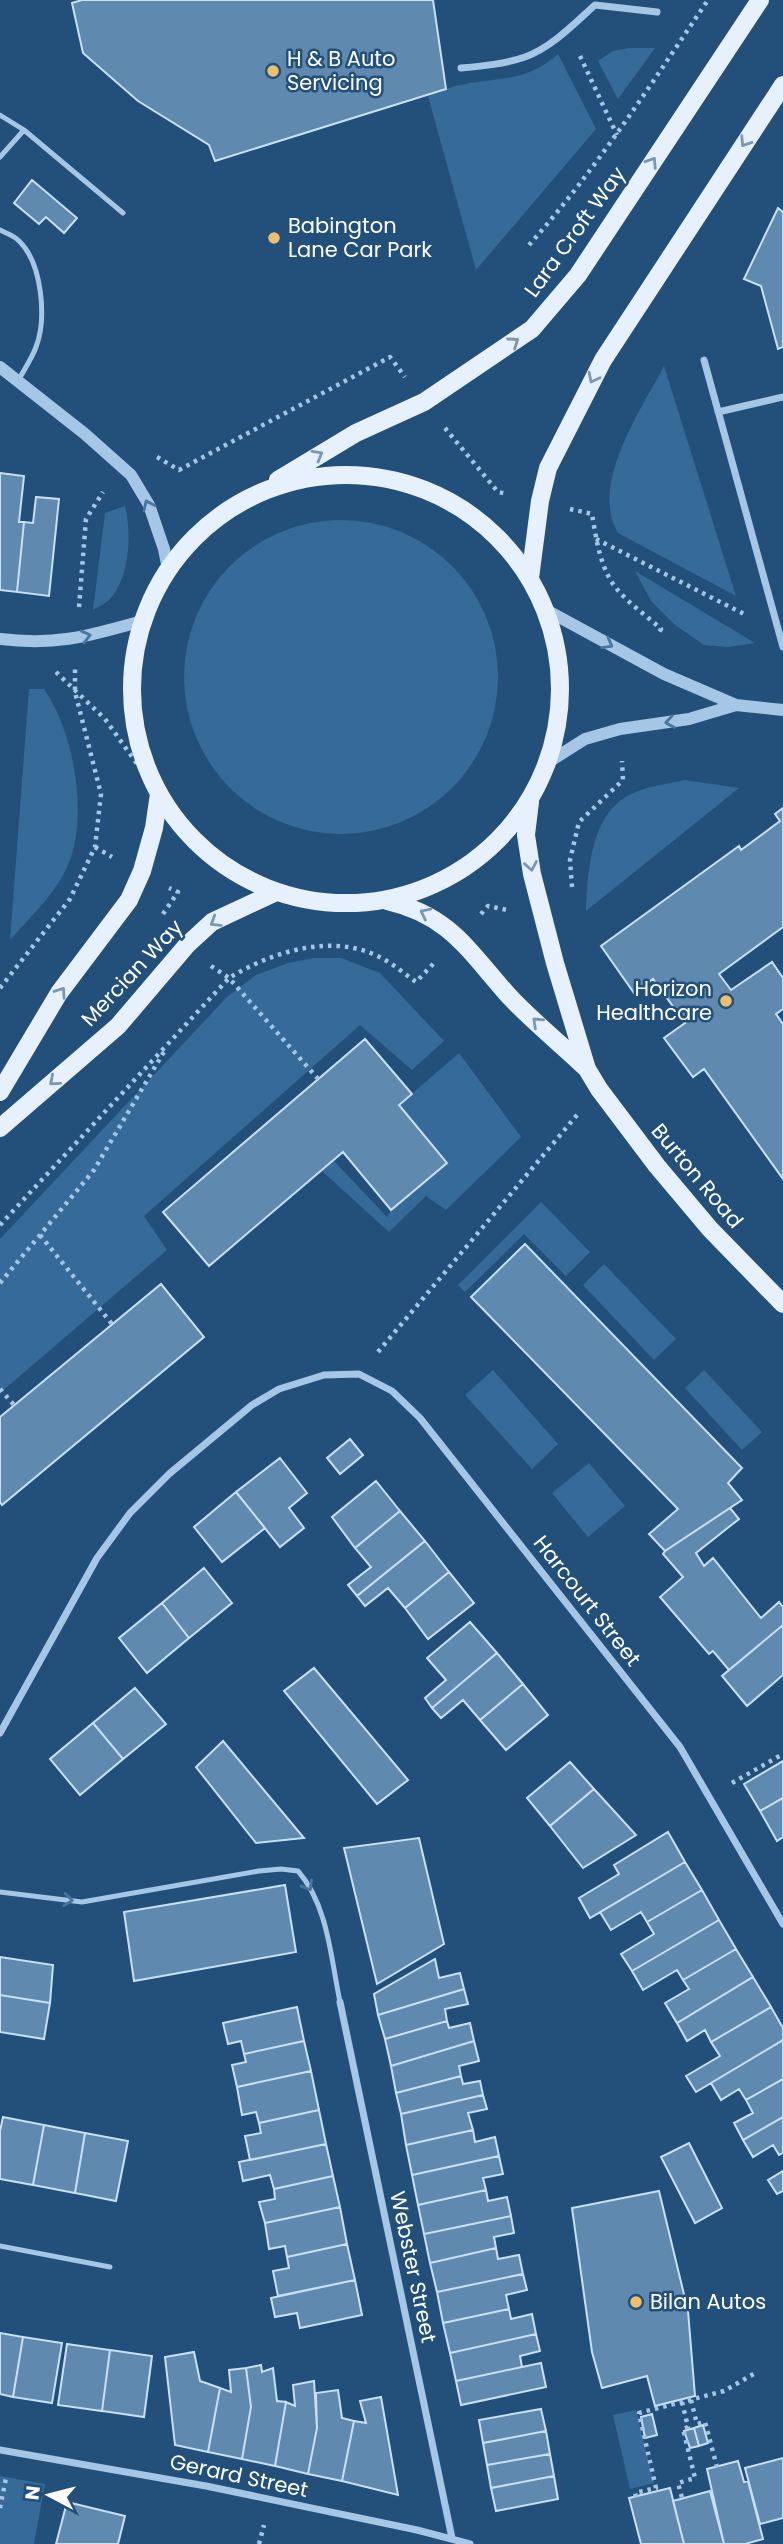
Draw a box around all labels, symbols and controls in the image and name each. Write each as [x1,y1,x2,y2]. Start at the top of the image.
place label: H & B Auto Servicing [287,44,395,97]
marker: H & B Auto Servicing [265,63,281,79]
one-way arrow [741,134,754,147]
one-way arrow [644,157,657,170]
street label: Lara Croft Way [517,160,632,303]
place label: Babington Lane Car Park [288,211,432,264]
marker: Babington Lane Car Park [266,230,282,246]
one-way arrow [506,338,519,350]
one-way arrow [588,371,602,383]
one-way arrow [310,450,323,463]
one-way arrow [142,500,156,512]
one-way arrow [80,630,92,644]
one-way arrow [600,636,613,649]
one-way arrow [664,714,676,729]
one-way arrow [523,860,538,872]
one-way arrow [420,908,432,922]
street label: Mercian Way [74,913,189,1033]
one-way arrow [210,914,223,927]
place label: Horizon Healthcare [596,974,712,1027]
one-way arrow [53,987,65,1000]
marker: Horizon Healthcare [718,993,734,1009]
one-way arrow [532,1018,545,1030]
one-way arrow [50,1073,63,1085]
street label: Burton Road [645,1117,750,1234]
street label: Harcourt Street [527,1529,648,1672]
one-way arrow [300,1879,313,1892]
one-way arrow [63,1892,74,1907]
street label: Webster Street [383,2188,444,2345]
place label: Bilan Autos [650,2287,766,2316]
marker: Bilan Autos [628,2294,644,2310]
street label: Gerard Street [167,2447,311,2504]
north arrow [14,2460,84,2530]
text: N [18,2484,47,2502]

